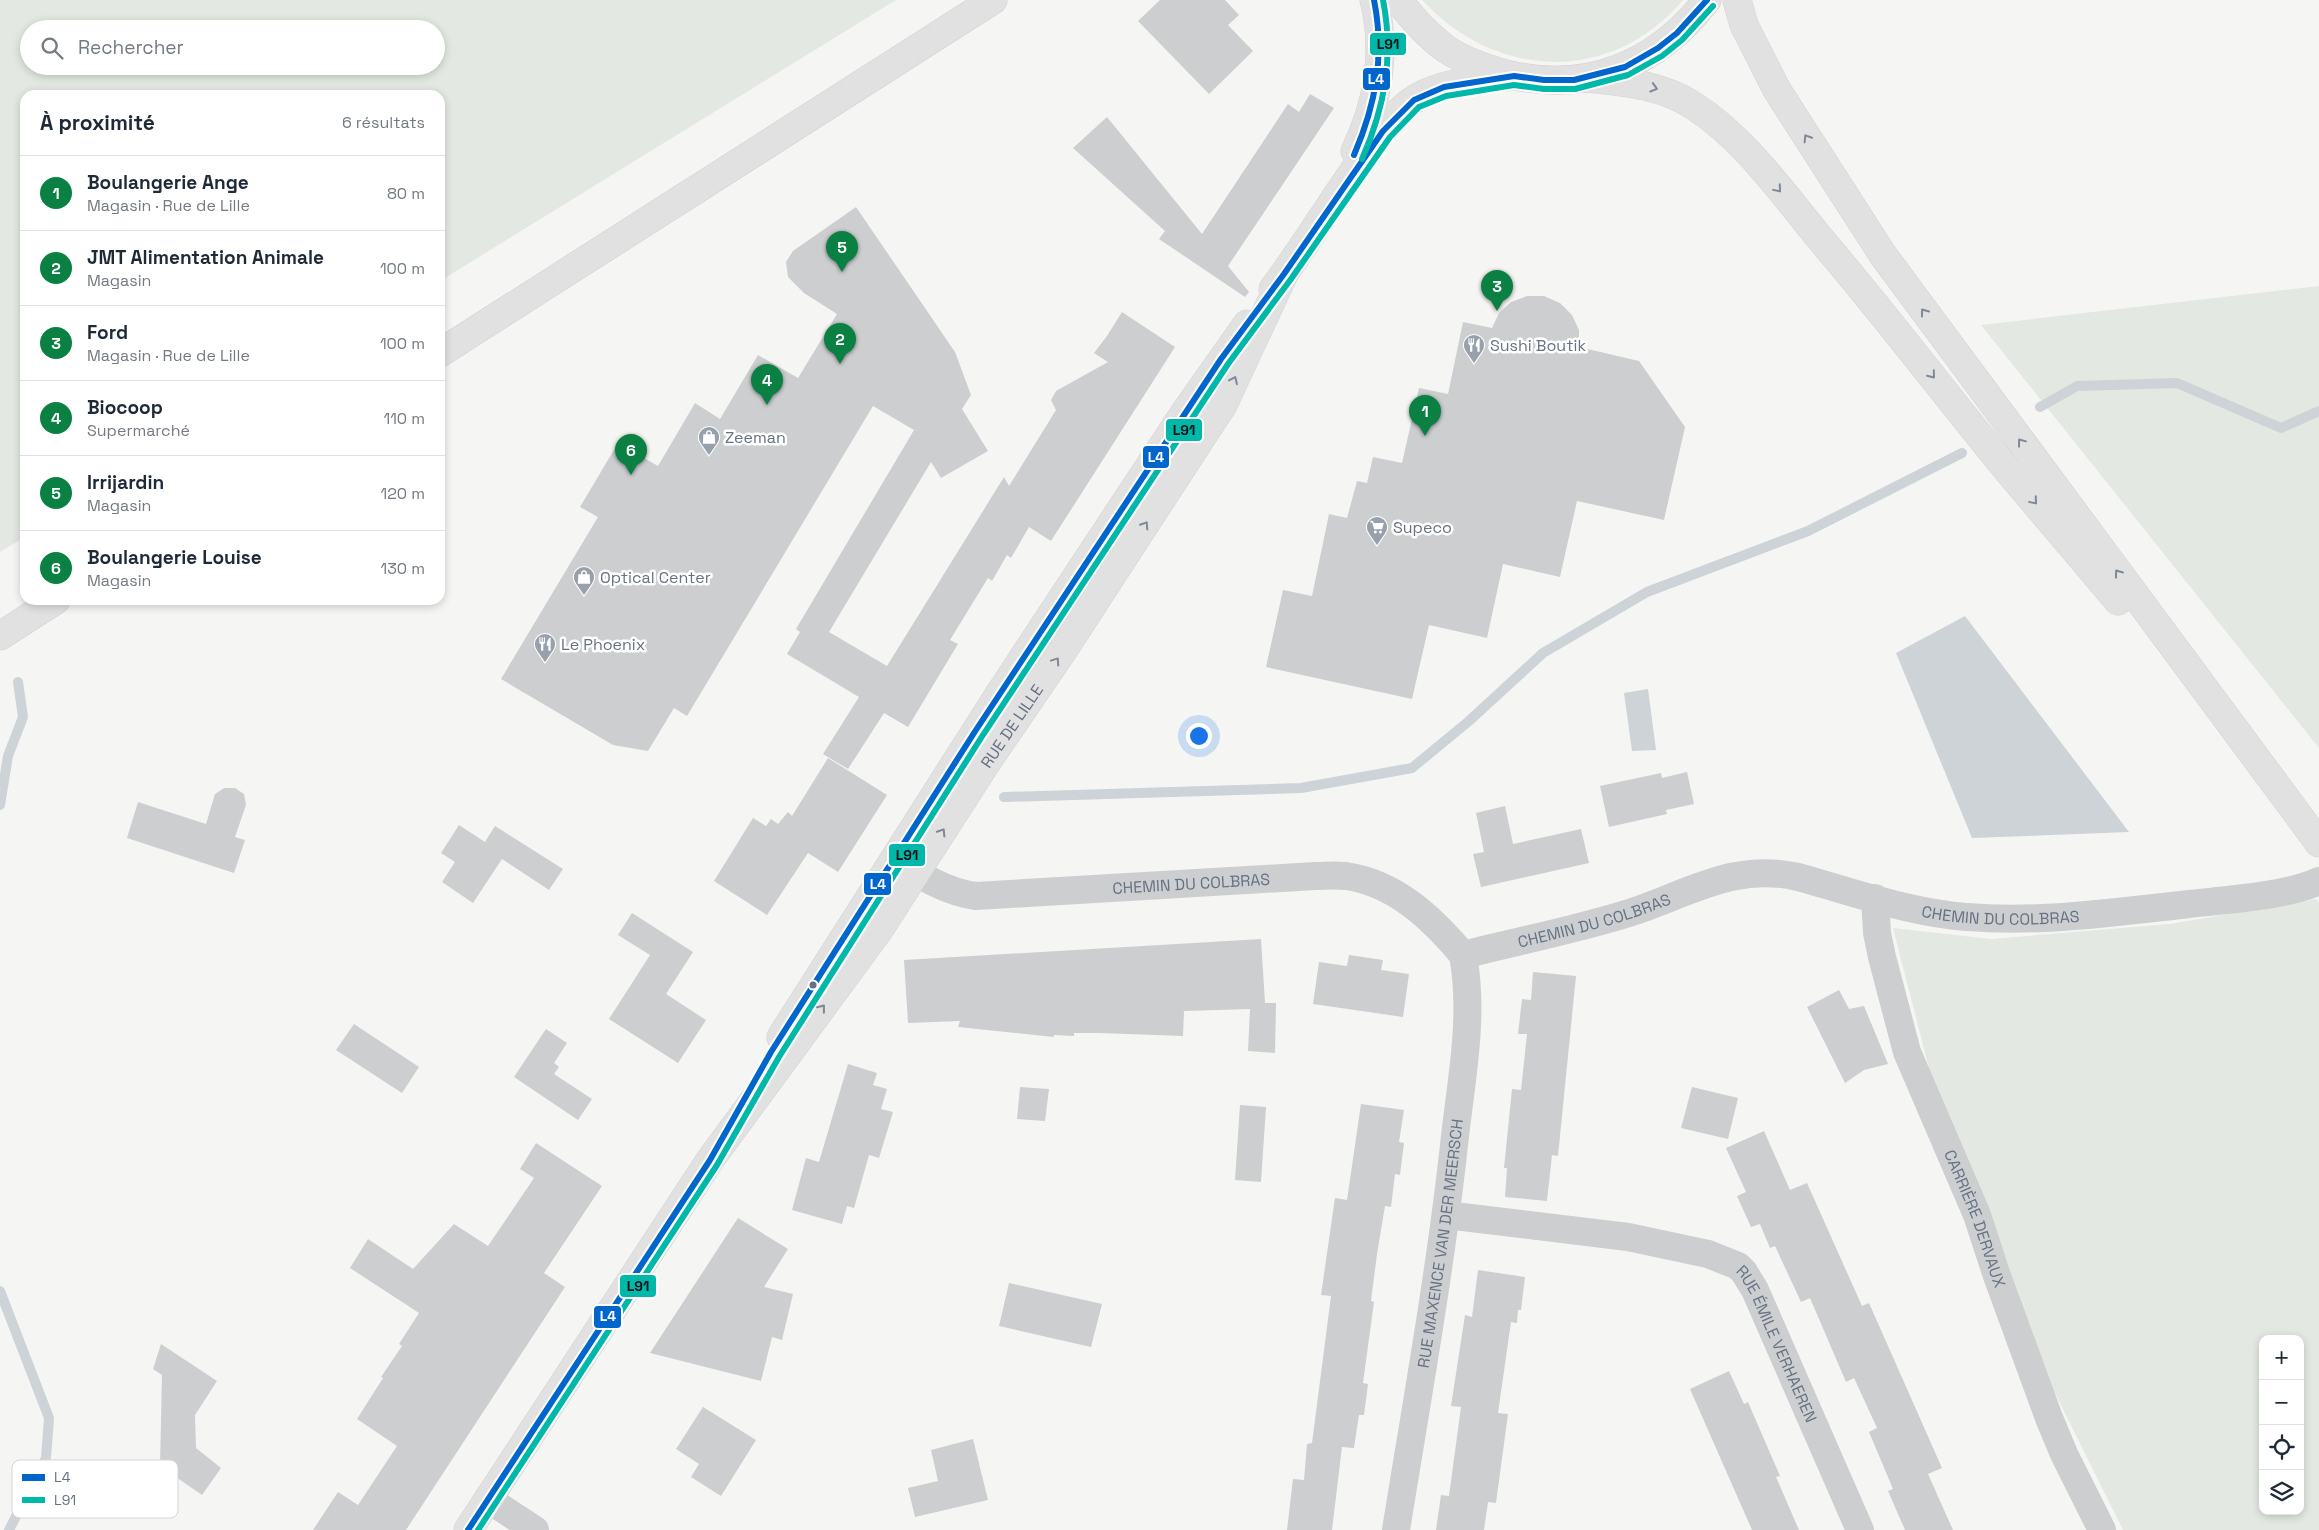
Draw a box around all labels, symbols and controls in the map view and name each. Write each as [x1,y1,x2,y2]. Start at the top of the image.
search box [20,20,445,75]
line badge: L91 [1369,32,1407,56]
icon: search [38,34,66,62]
text: Rechercher [78,35,184,60]
text: L91 [1377,35,1399,53]
line badge: L4 [1362,67,1391,91]
text: L4 [1368,70,1384,88]
one-way arrow [1649,82,1657,92]
text: À proximité [40,109,155,136]
text: 6 résultats [342,112,425,133]
one-way arrow [1803,134,1813,143]
text: Boulangerie Ange [87,170,249,195]
text: 1 [52,183,60,204]
text: 80 m [387,183,425,204]
one-way arrow [1772,183,1781,192]
text: Magasin · Rue de Lille [87,195,250,216]
pin: 5 [826,231,858,272]
text: JMT Alimentation Animale [87,245,324,270]
text: 2 [51,258,61,279]
text: 100 m [380,258,425,279]
text: Magasin [87,270,151,291]
pin: 3 [1481,270,1513,311]
one-way arrow [1921,308,1930,318]
text: Ford [87,320,128,345]
pin: 2 [824,323,856,364]
text: 3 [51,333,61,354]
text: 100 m [380,333,425,354]
restaurant icon: Sushi Boutik [1462,333,1486,364]
place label: Sushi Boutik [1490,335,1586,356]
text: Magasin · Rue de Lille [87,345,250,366]
pin: 4 [751,364,783,405]
one-way arrow [1926,369,1934,378]
one-way arrow [1228,376,1238,385]
text: Biocoop [87,395,163,420]
pin: 1 [1409,395,1441,436]
text: 4 [51,408,61,429]
text: 110 m [383,408,425,429]
line badge: L91 [1165,418,1203,442]
text: Supermarché [87,420,190,441]
text: L91 [1173,421,1195,439]
shop icon: Zeeman [697,425,721,456]
place label: Zeeman [725,427,786,448]
pin: 6 [615,434,647,475]
one-way arrow [2018,438,2027,448]
line badge: L4 [1142,445,1170,469]
text: L4 [1148,448,1164,466]
text: Irrijardin [87,470,164,495]
text: 5 [51,483,61,504]
text: 120 m [381,483,425,504]
text: Magasin [87,495,151,516]
one-way arrow [2028,496,2037,505]
supermarket icon: Supeco [1365,515,1389,546]
place label: Supeco [1393,517,1452,538]
one-way arrow [1139,521,1148,531]
text: Boulangerie Louise [87,545,262,570]
text: 6 [51,558,61,579]
text: 130 m [381,558,425,579]
shop icon: Optical Center [572,565,596,596]
place label: Optical Center [600,567,711,588]
one-way arrow [2115,569,2124,579]
text: Magasin [87,570,151,591]
restaurant icon: Le Phoenix [533,632,557,663]
place label: Le Phoenix [561,634,645,655]
one-way arrow [1050,657,1059,666]
street label: RUE DE LILLE [976,680,1048,772]
your location [1186,723,1212,749]
one-way arrow [936,828,946,837]
line badge: L91 [888,843,926,867]
text: L91 [896,846,918,864]
street label: CHEMIN DU COLBRAS [1112,869,1271,899]
line badge: L4 [863,872,892,896]
text: L4 [870,875,886,893]
street label: CHEMIN DU COLBRAS [1516,889,1674,953]
street label: CHEMIN DU COLBRAS [1920,901,2080,930]
unlabelled marker [808,980,818,990]
one-way arrow [817,1005,826,1014]
street label: RUE MAXENCE VAN DER MEERSCH [1413,1118,1468,1370]
street label: CARRIÈRE DERVAUX [1939,1147,2010,1291]
street label: RUE ÉMILE VERHAEREN [1732,1260,1822,1426]
line badge: L91 [619,1274,657,1298]
text: L91 [627,1277,649,1295]
line badge: L4 [593,1305,622,1329]
text: L4 [600,1307,616,1325]
map controls [2259,1335,2304,1515]
button: + [2259,1335,2304,1380]
button: − [2259,1380,2304,1425]
button: locate [2259,1425,2304,1470]
legend [12,1460,178,1518]
text: L4 [54,1468,71,1486]
button: layers [2259,1470,2304,1515]
text: L91 [54,1491,76,1509]

